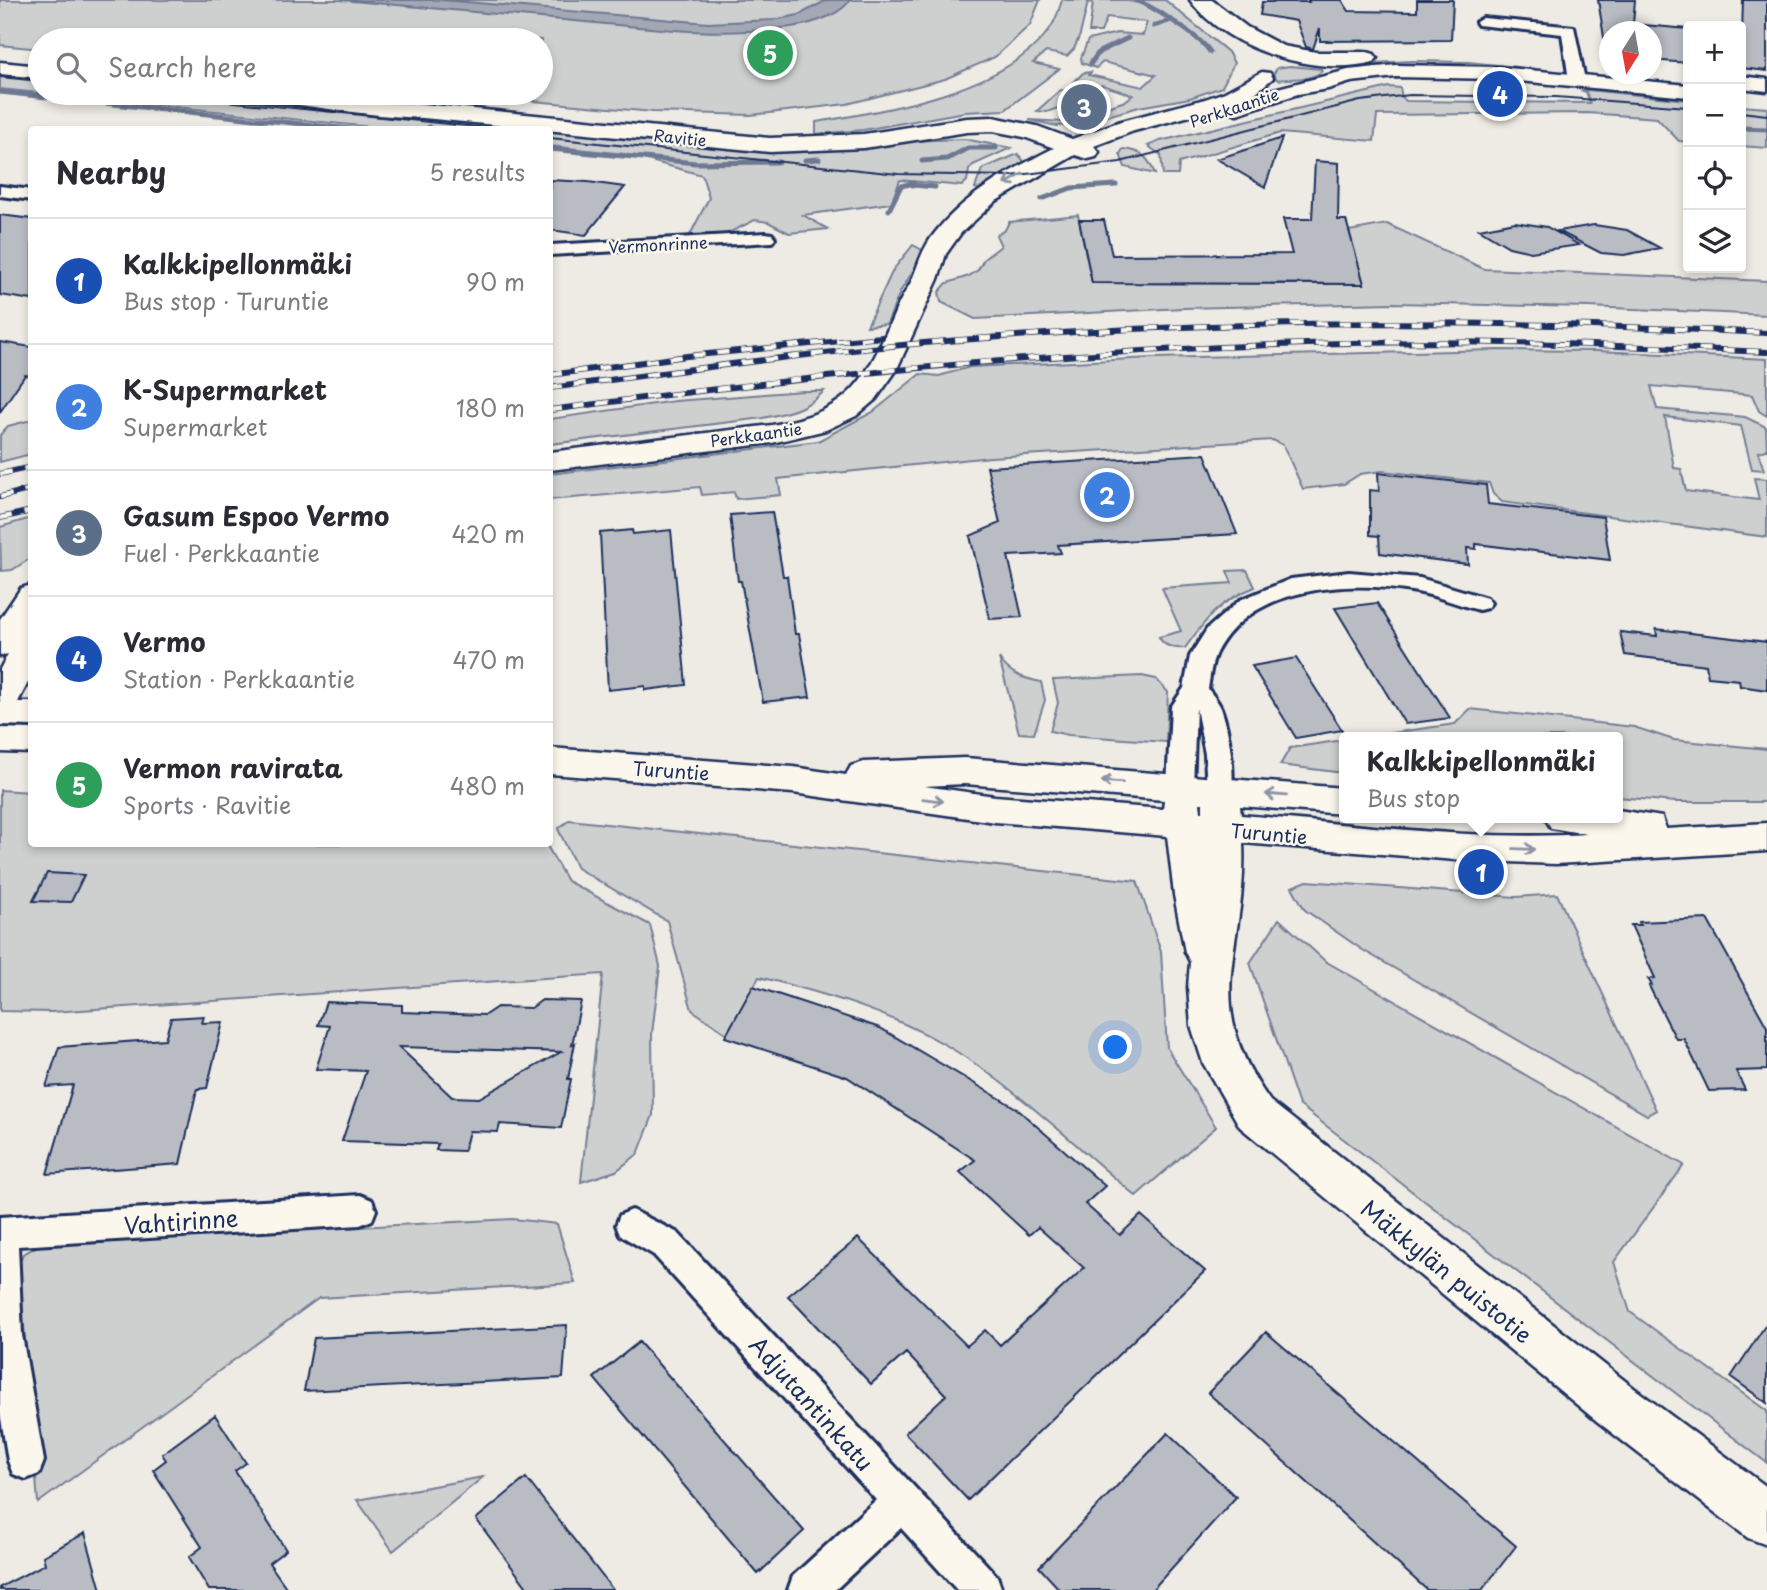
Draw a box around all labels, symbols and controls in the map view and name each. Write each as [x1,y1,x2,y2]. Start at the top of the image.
north arrow [1599,21,1662,84]
map controls [1683,21,1746,273]
button: + [1683,21,1746,84]
pin: 5 [747,27,793,79]
search box [28,28,553,105]
text: Search here [108,47,257,86]
icon: search [52,48,90,86]
pin: 4 [1477,68,1523,120]
pin: 3 [1061,81,1107,133]
street label: Perkkaantie [1186,81,1282,133]
button: − [1683,84,1746,147]
street label: Ravitie [652,122,708,152]
button: locate [1683,147,1746,210]
text: Nearby [56,149,166,194]
text: 5 results [429,154,525,189]
one-way arrow [1004,173,1024,187]
button: layers [1683,210,1746,273]
street label: Vermonrinne [608,229,708,259]
text: Kalkkipellonmäki [123,244,352,283]
text: 1 [74,264,85,299]
text: 90 m [466,264,525,299]
text: Bus stop · Turuntie [123,283,329,318]
text: K-Supermarket [123,370,327,409]
text: 2 [71,390,87,425]
text: 180 m [456,390,525,425]
text: Supermarket [123,409,267,444]
street label: Perkkaantie [709,416,803,452]
pin: 2 [1084,469,1130,521]
text: Gasum Espoo Vermo [123,496,389,535]
text: 3 [71,516,87,551]
text: 420 m [451,516,525,551]
text: Fuel · Perkkaantie [123,535,320,570]
text: Vermo [123,622,206,661]
text: 4 [71,642,87,677]
text: 470 m [452,642,525,677]
text: Station · Perkkaantie [123,661,355,696]
popup [1339,732,1623,823]
text: Kalkkipellonmäki [1367,741,1595,780]
text: Vermon ravirata [123,748,343,787]
street label: Turuntie [632,753,710,787]
text: 5 [72,768,86,803]
text: 480 m [450,768,525,803]
one-way arrow [1101,775,1124,788]
text: Bus stop [1367,780,1460,815]
text: Sports · Ravitie [123,787,291,822]
one-way arrow [1266,788,1288,801]
one-way arrow [921,794,944,807]
street label: Turuntie [1230,816,1308,850]
one-way arrow [1512,842,1535,855]
pin: 1 [1458,846,1504,898]
your location [1098,1030,1132,1064]
street label: Mäkkylän puistotie [1354,1191,1540,1351]
street label: Vahtirinne [123,1200,239,1242]
street label: Adjutantinkatu [742,1328,882,1478]

